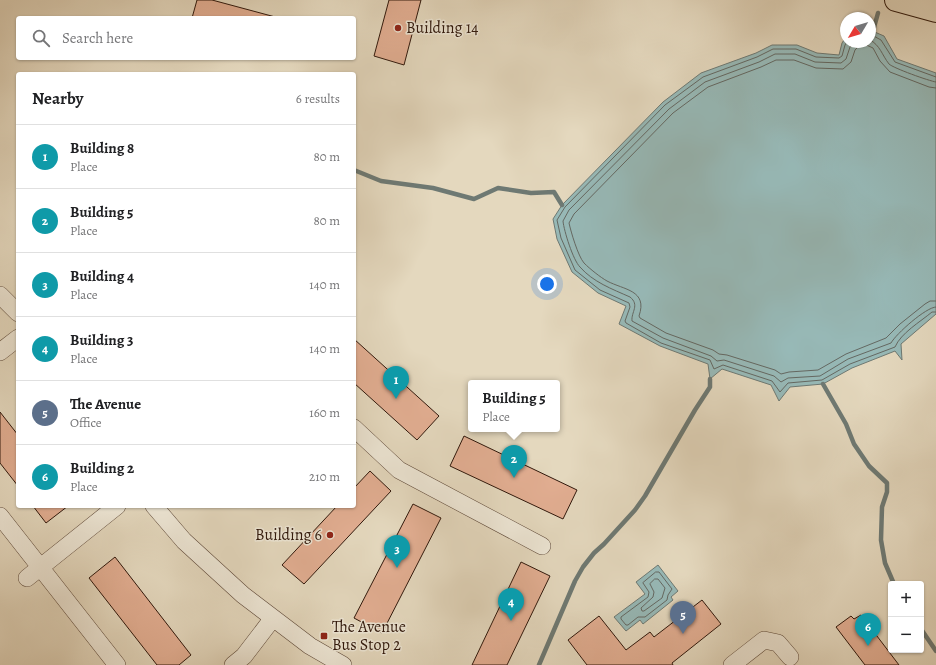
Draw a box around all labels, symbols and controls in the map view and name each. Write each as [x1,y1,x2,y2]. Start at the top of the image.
north arrow [840,12,876,48]
search box [16,16,356,60]
place label: Building 14 [406,17,478,39]
marker: Building 14 [393,23,403,33]
icon: search [30,27,52,49]
text: Search here [62,28,133,48]
text: Nearby [32,87,83,110]
text: 6 results [296,90,340,107]
text: Building 8 [70,138,134,158]
text: 1 [43,148,47,165]
text: 80 m [313,148,340,165]
text: Place [70,158,98,175]
text: Building 5 [70,202,133,222]
text: 2 [42,212,48,229]
text: 80 m [313,212,340,229]
text: Place [70,222,98,239]
text: Building 4 [70,266,134,286]
your location [537,274,557,294]
text: 3 [42,276,48,293]
text: 140 m [309,276,340,293]
text: Place [70,286,98,303]
text: Building 3 [70,330,134,350]
text: 4 [42,340,48,357]
text: 140 m [309,340,340,357]
text: Place [70,350,98,367]
pin: 1 [383,366,409,399]
popup [468,380,560,432]
text: Building 5 [482,388,546,408]
text: The Avenue [70,394,141,414]
text: 5 [42,404,48,421]
text: 160 m [309,404,340,421]
text: Place [482,408,510,425]
text: Office [70,414,102,431]
pin: 2 [501,445,527,478]
text: Building 2 [70,458,134,478]
text: 6 [42,468,48,485]
text: 210 m [309,468,340,485]
text: Place [70,478,98,495]
place label: Building 6 [255,524,322,546]
marker: Building 6 [325,530,335,540]
pin: 3 [384,535,410,568]
map controls [888,581,924,653]
button: + [888,581,924,617]
pin: 4 [498,588,524,621]
pin: 5 [670,601,696,634]
pin: 6 [855,613,881,646]
place label: The Avenue Bus Stop 2 [332,616,406,656]
button: − [888,617,924,653]
marker: The Avenue Bus Stop 2 [319,631,329,641]

